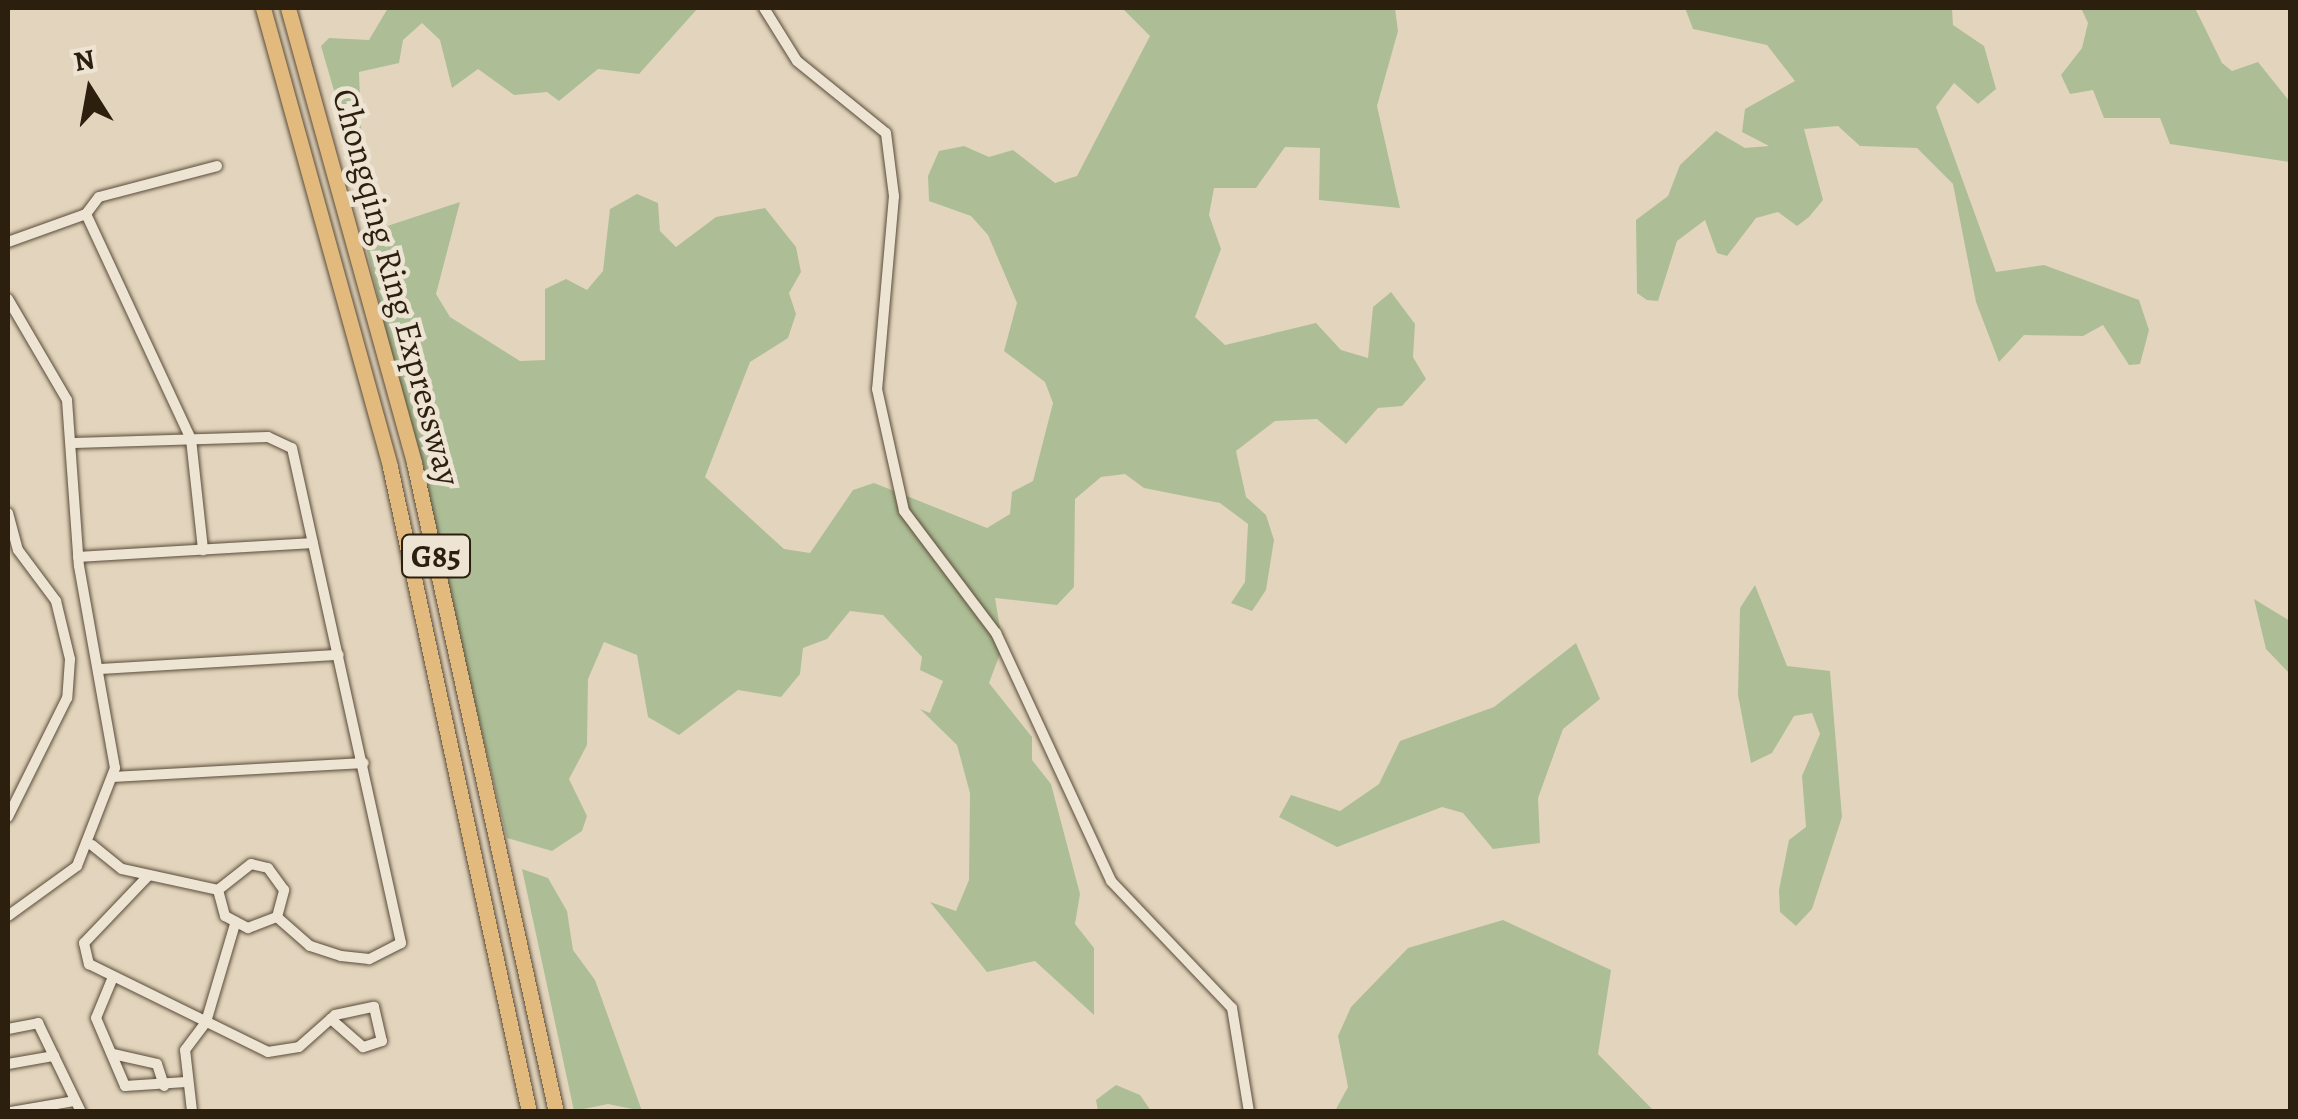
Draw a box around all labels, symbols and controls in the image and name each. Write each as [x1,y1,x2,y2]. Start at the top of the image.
north arrow [40,40,140,140]
text: N [71,40,98,81]
street label: Chongqing Ring Expressway [324,84,470,490]
road number: G85 [401,529,471,583]

